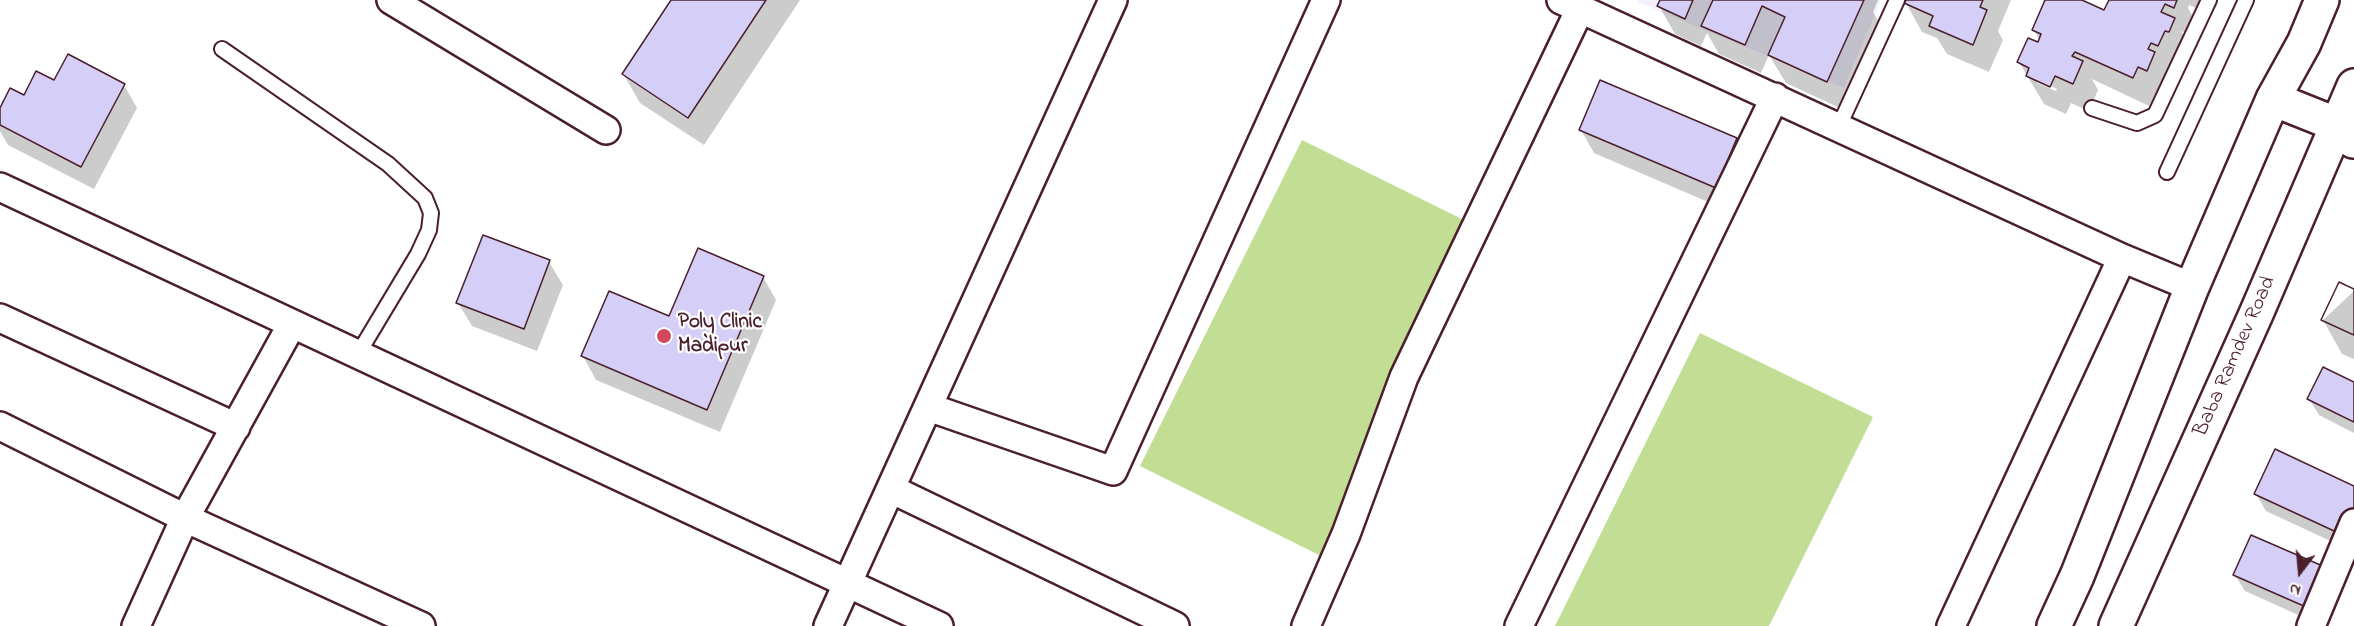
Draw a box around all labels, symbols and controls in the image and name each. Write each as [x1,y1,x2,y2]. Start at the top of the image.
street label: Baba Ramdev Road [2189,273,2283,441]
place label: Poly Clinic Madipur [678,311,762,361]
marker: Poly Clinic Madipur [655,327,673,345]
north arrow [2270,542,2330,602]
text: N [2287,576,2304,602]

